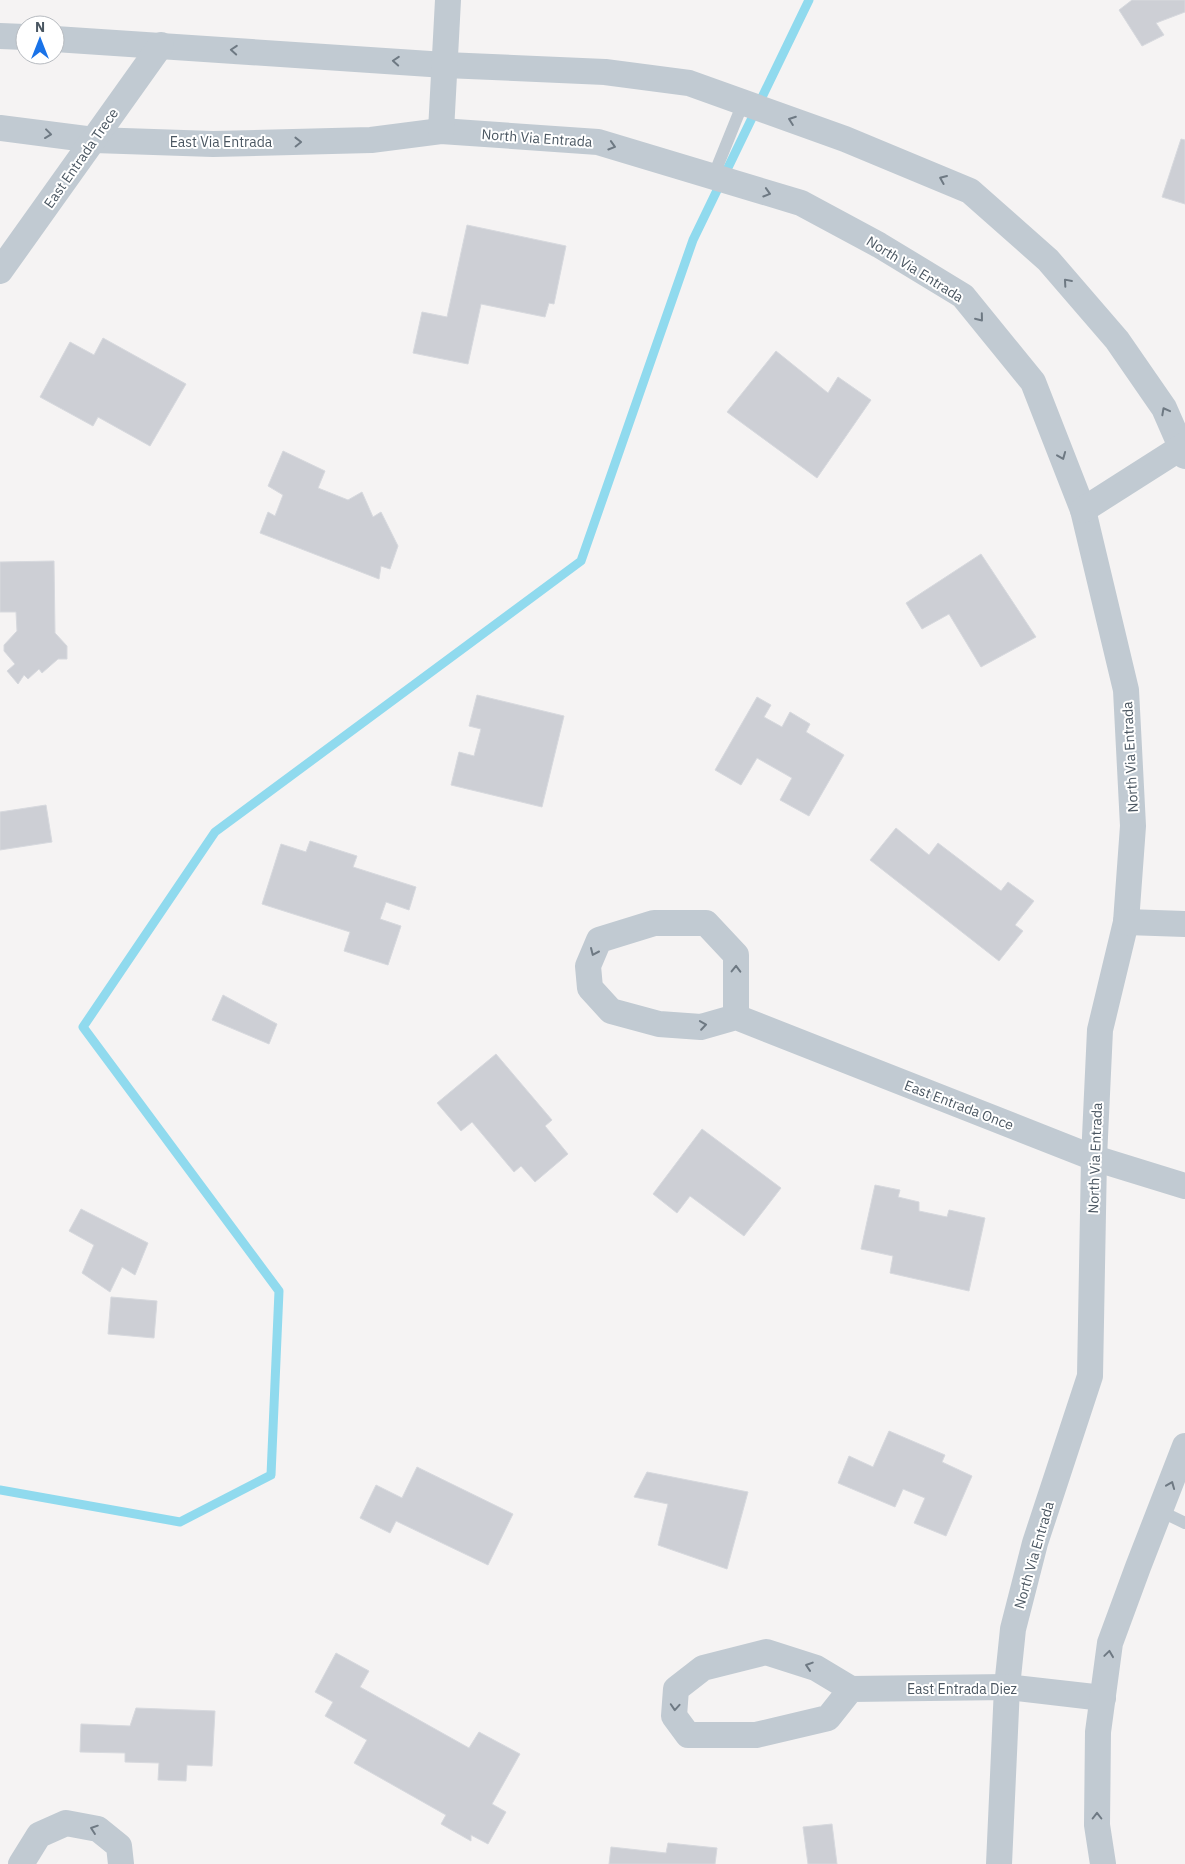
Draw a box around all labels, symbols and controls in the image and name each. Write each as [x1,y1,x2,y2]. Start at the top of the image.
north arrow [15,15,65,65]
text: N [35,18,45,36]
one-way arrow [230,45,238,56]
one-way arrow [392,56,400,67]
street label: East Entrada Trece [40,104,122,211]
one-way arrow [788,116,797,126]
street label: North Via Entrada [481,125,594,151]
one-way arrow [45,128,53,139]
street label: East Via Entrada [170,133,273,151]
one-way arrow [294,137,302,147]
one-way arrow [607,141,615,151]
one-way arrow [939,175,948,186]
one-way arrow [763,187,771,197]
street label: North Via Entrada [863,232,967,306]
one-way arrow [1064,279,1073,288]
one-way arrow [975,312,983,321]
one-way arrow [1161,408,1171,417]
one-way arrow [1056,451,1066,460]
street label: North Via Entrada [1118,701,1142,813]
one-way arrow [590,947,601,956]
one-way arrow [731,964,741,972]
one-way arrow [699,1020,707,1031]
street label: East Entrada Once [902,1076,1016,1134]
street label: North Via Entrada [1084,1102,1106,1214]
one-way arrow [1165,1482,1175,1490]
street label: North Via Entrada [1010,1499,1058,1611]
one-way arrow [1103,1650,1114,1658]
one-way arrow [805,1662,813,1672]
street label: East Entrada Diez [907,1680,1018,1698]
one-way arrow [669,1704,680,1712]
one-way arrow [1092,1811,1102,1819]
one-way arrow [90,1825,99,1835]

